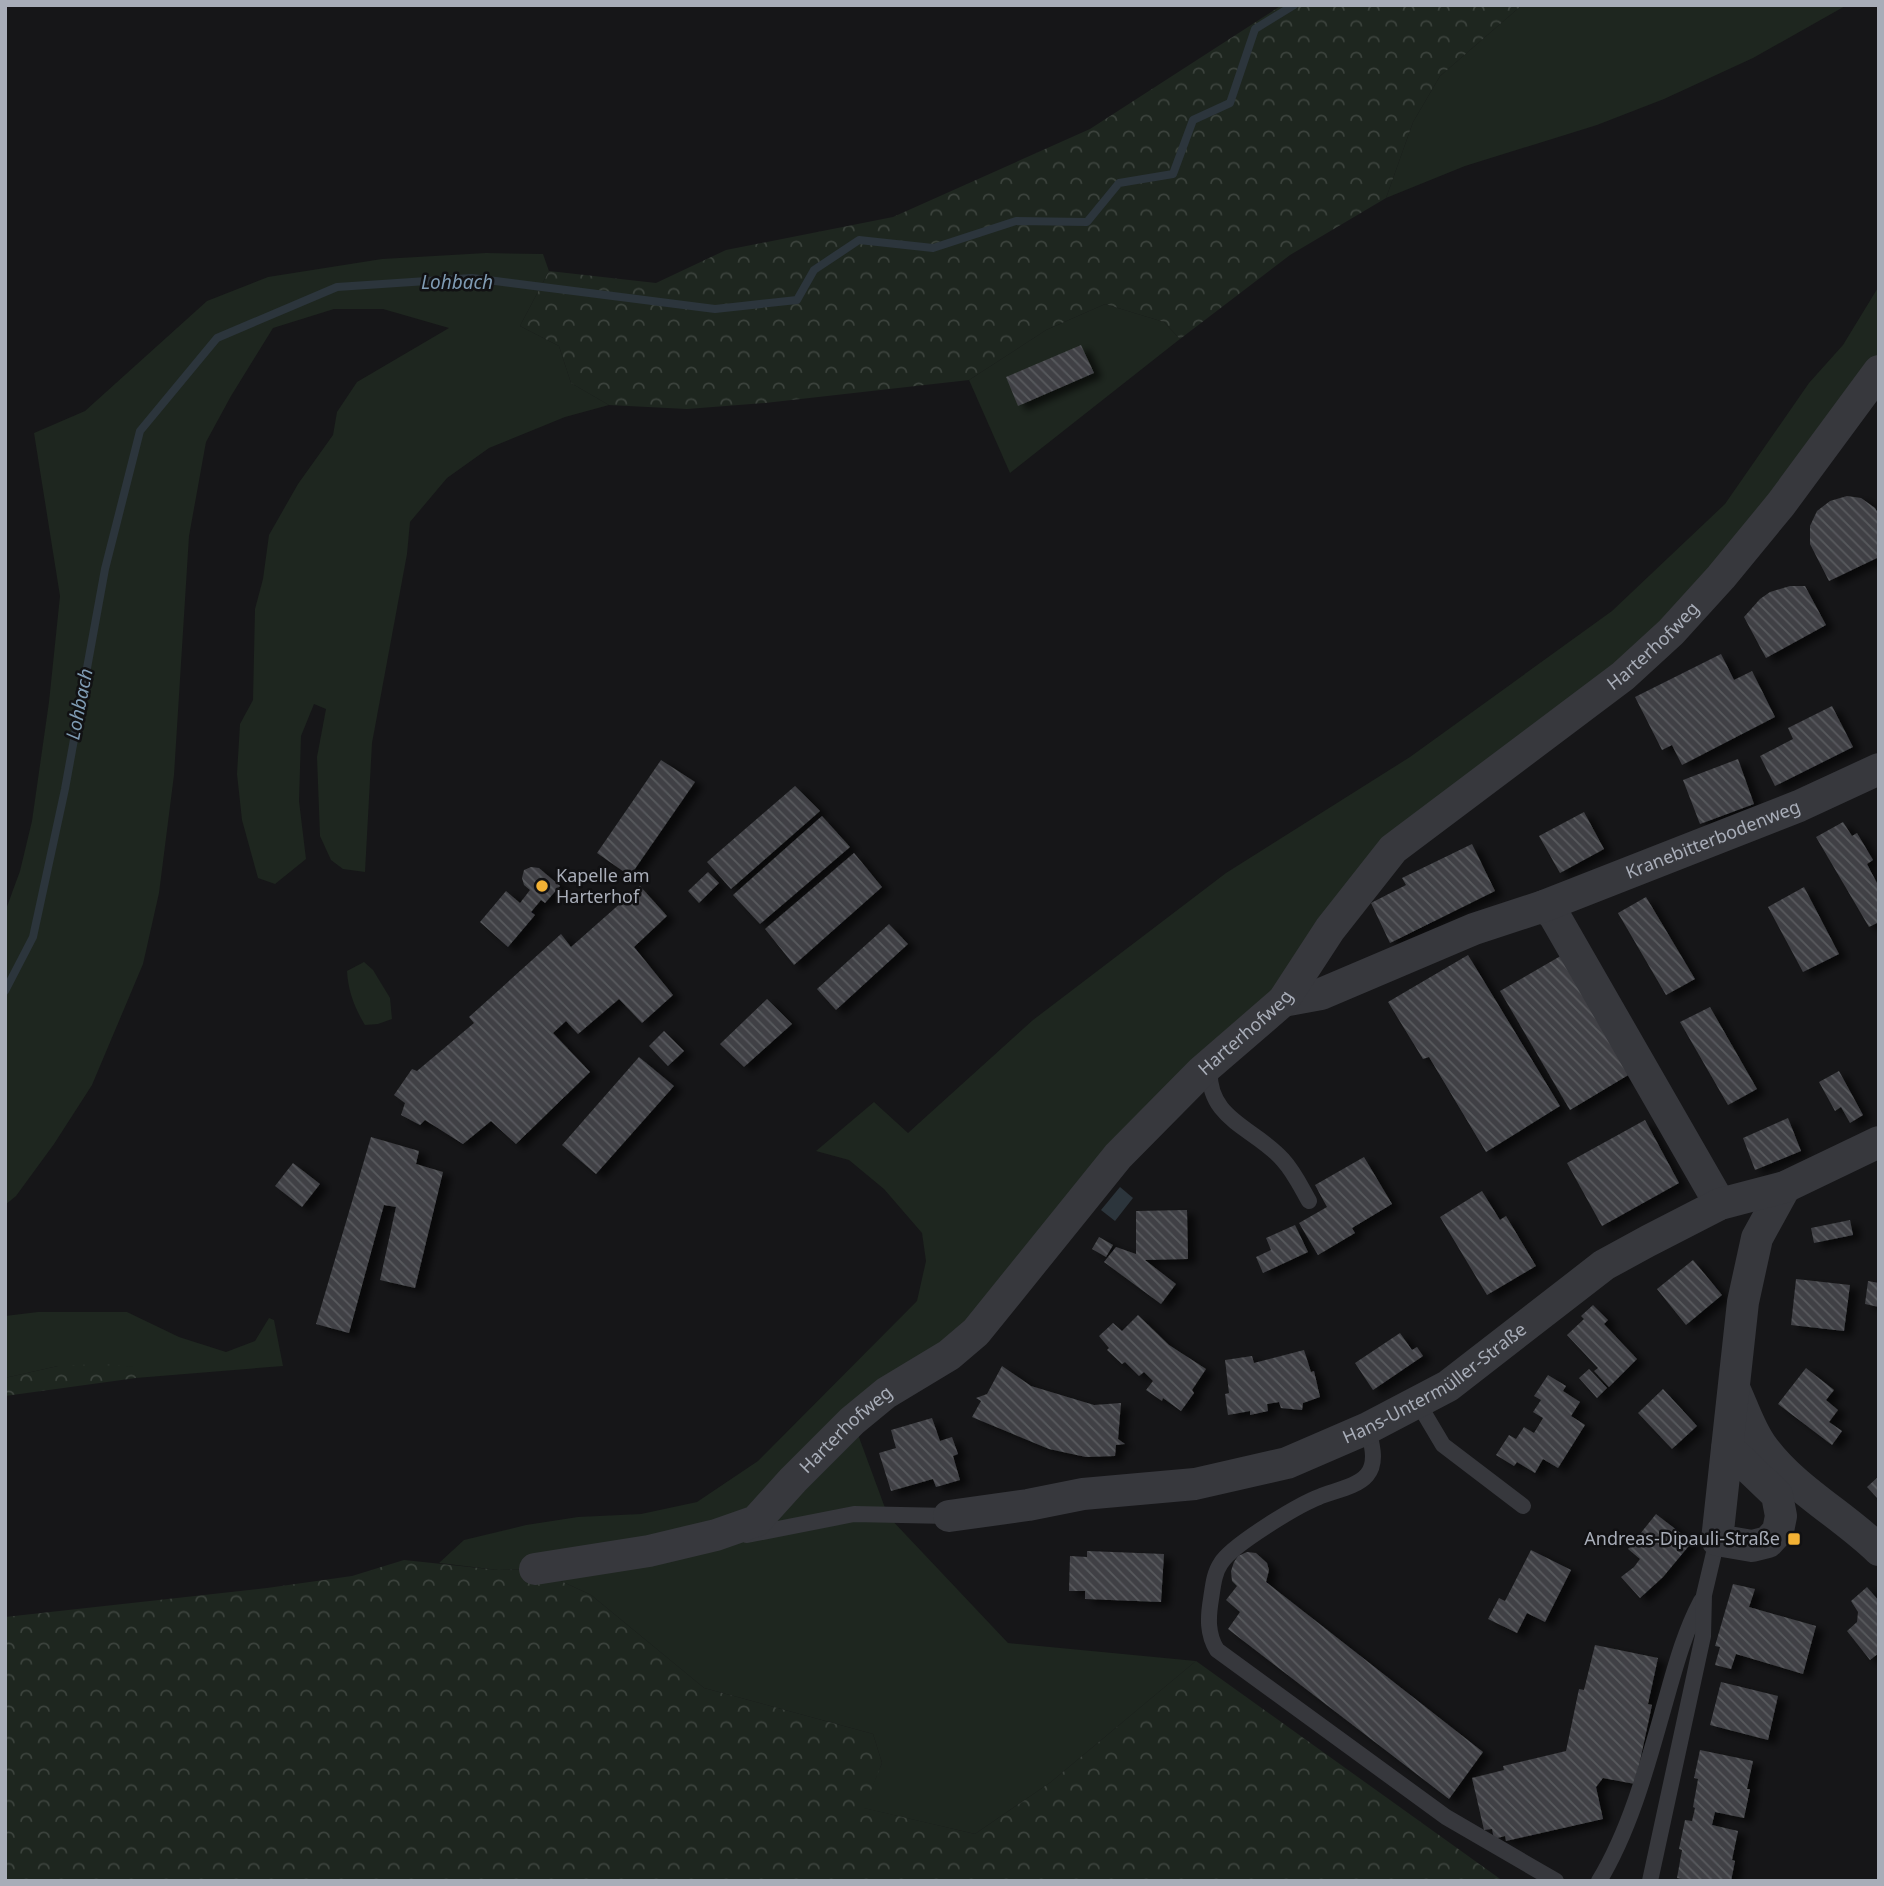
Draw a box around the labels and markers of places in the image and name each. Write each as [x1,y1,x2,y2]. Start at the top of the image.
place label: Kapelle am Harterhof [556,863,650,908]
marker: Kapelle am Harterhof [534,878,550,894]
place label: Andreas-Dipauli-Straße [1584,1526,1780,1550]
marker: Andreas-Dipauli-Straße [1786,1531,1802,1547]

